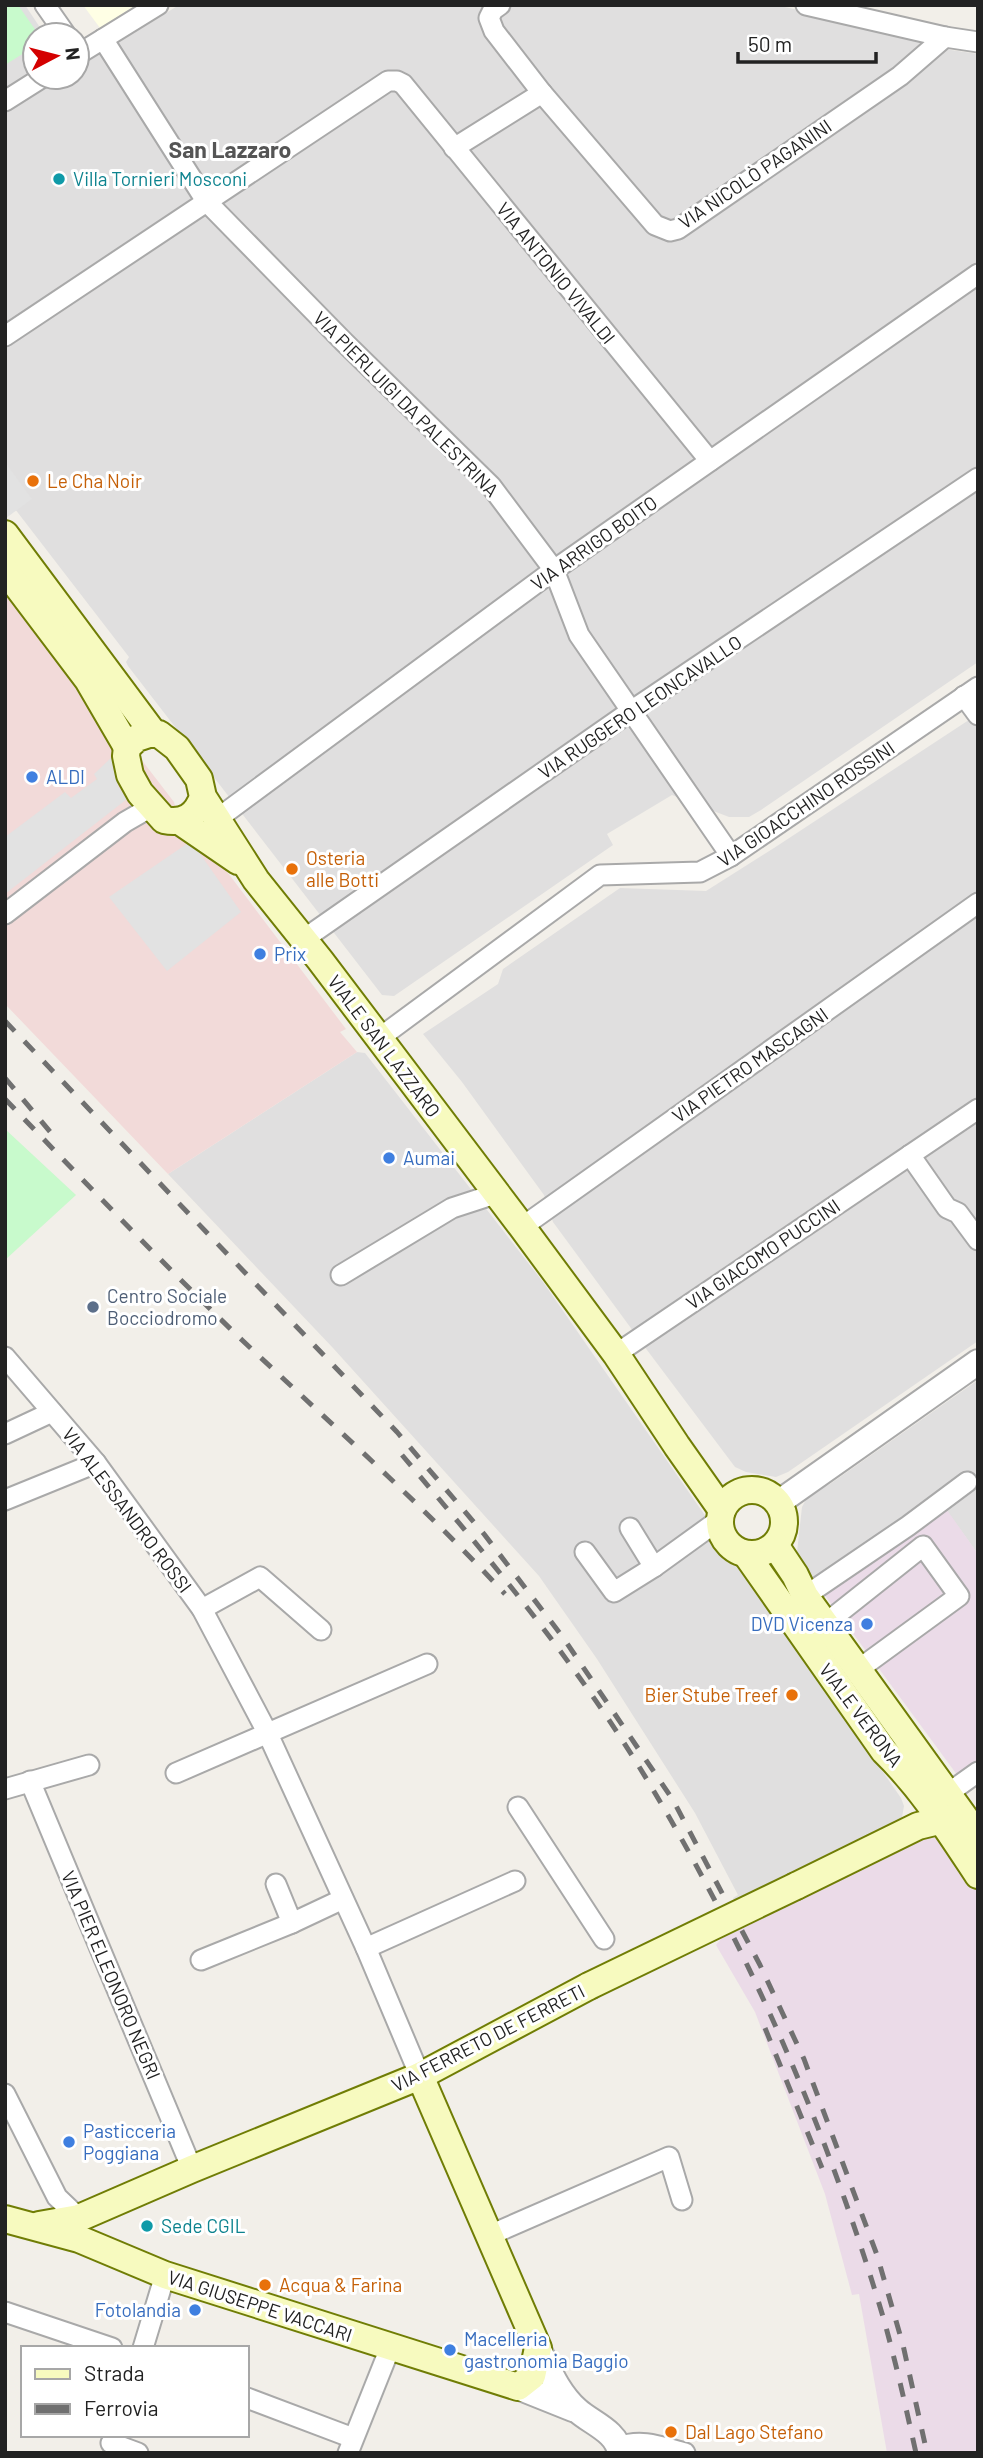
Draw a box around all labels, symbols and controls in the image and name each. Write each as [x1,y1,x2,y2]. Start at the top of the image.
north arrow [21,21,91,91]
scale bar [738,21,876,65]
text: 50 m [748,31,792,56]
text: N [61,46,86,62]
street label: VIA NICOLÒ PAGANINI [674,114,836,233]
district label: San Lazzaro [169,135,291,163]
place label: Villa Tornieri Mosconi [73,167,247,190]
marker: Villa Tornieri Mosconi [51,171,67,187]
street label: VIA ANTONIO VIVALDI [492,197,621,348]
street label: VIA PIERLUIGI DA PALESTRINA [309,306,504,501]
place label: Le Cha Noir [47,469,142,492]
marker: Le Cha Noir [25,473,41,489]
street label: VIA ARRIGO BOITO [526,491,661,595]
street label: VIA RUGGERO LEONCAVALLO [534,630,746,783]
street label: VIA GIOACCHINO ROSSINI [713,736,899,871]
place label: ALDI [46,765,85,788]
marker: ALDI [24,769,40,785]
place label: Osteria alle Botti [306,846,379,891]
marker: Osteria alle Botti [284,861,300,877]
place label: Prix [274,942,306,965]
marker: Prix [252,946,268,962]
street label: VIALE SAN LAZZARO [323,970,445,1121]
street label: VIA PIETRO MASCAGNI [667,1002,832,1127]
place label: Aumai [403,1146,455,1169]
marker: Aumai [381,1150,397,1166]
street label: VIA GIACOMO PUCCINI [681,1193,844,1314]
place label: Centro Sociale Bocciodromo [107,1284,227,1329]
marker: Centro Sociale Bocciodromo [85,1299,101,1315]
street label: VIA ALESSANDRO ROSSI [58,1422,197,1597]
place label: DVD Vicenza [751,1612,853,1635]
marker: DVD Vicenza [859,1616,875,1632]
street label: VIALE VERONA [815,1658,908,1771]
place label: Bier Stube Treef [645,1683,778,1706]
marker: Bier Stube Treef [784,1687,800,1703]
street label: VIA PIER ELEONORO NEGRI [57,1867,166,2083]
street label: VIA FERRETO DE FERRETI [387,1979,588,2096]
place label: Pasticceria Poggiana [83,2119,176,2164]
marker: Pasticceria Poggiana [61,2134,77,2150]
place label: Sede CGIL [161,2214,246,2237]
marker: Sede CGIL [139,2218,155,2234]
street label: VIA GIUSEPPE VACCARI [165,2265,355,2346]
place label: Acqua & Farina [279,2273,402,2296]
marker: Acqua & Farina [257,2277,273,2293]
place label: Fotolandia [95,2298,181,2321]
marker: Fotolandia [187,2302,203,2318]
place label: Macelleria gastronomia Baggio [464,2327,629,2372]
marker: Macelleria gastronomia Baggio [442,2342,458,2358]
legend [21,2346,248,2437]
text: Strada [84,2360,144,2385]
text: Ferrovia [84,2395,159,2420]
place label: Dal Lago Stefano [685,2420,824,2443]
marker: Dal Lago Stefano [663,2424,679,2440]

